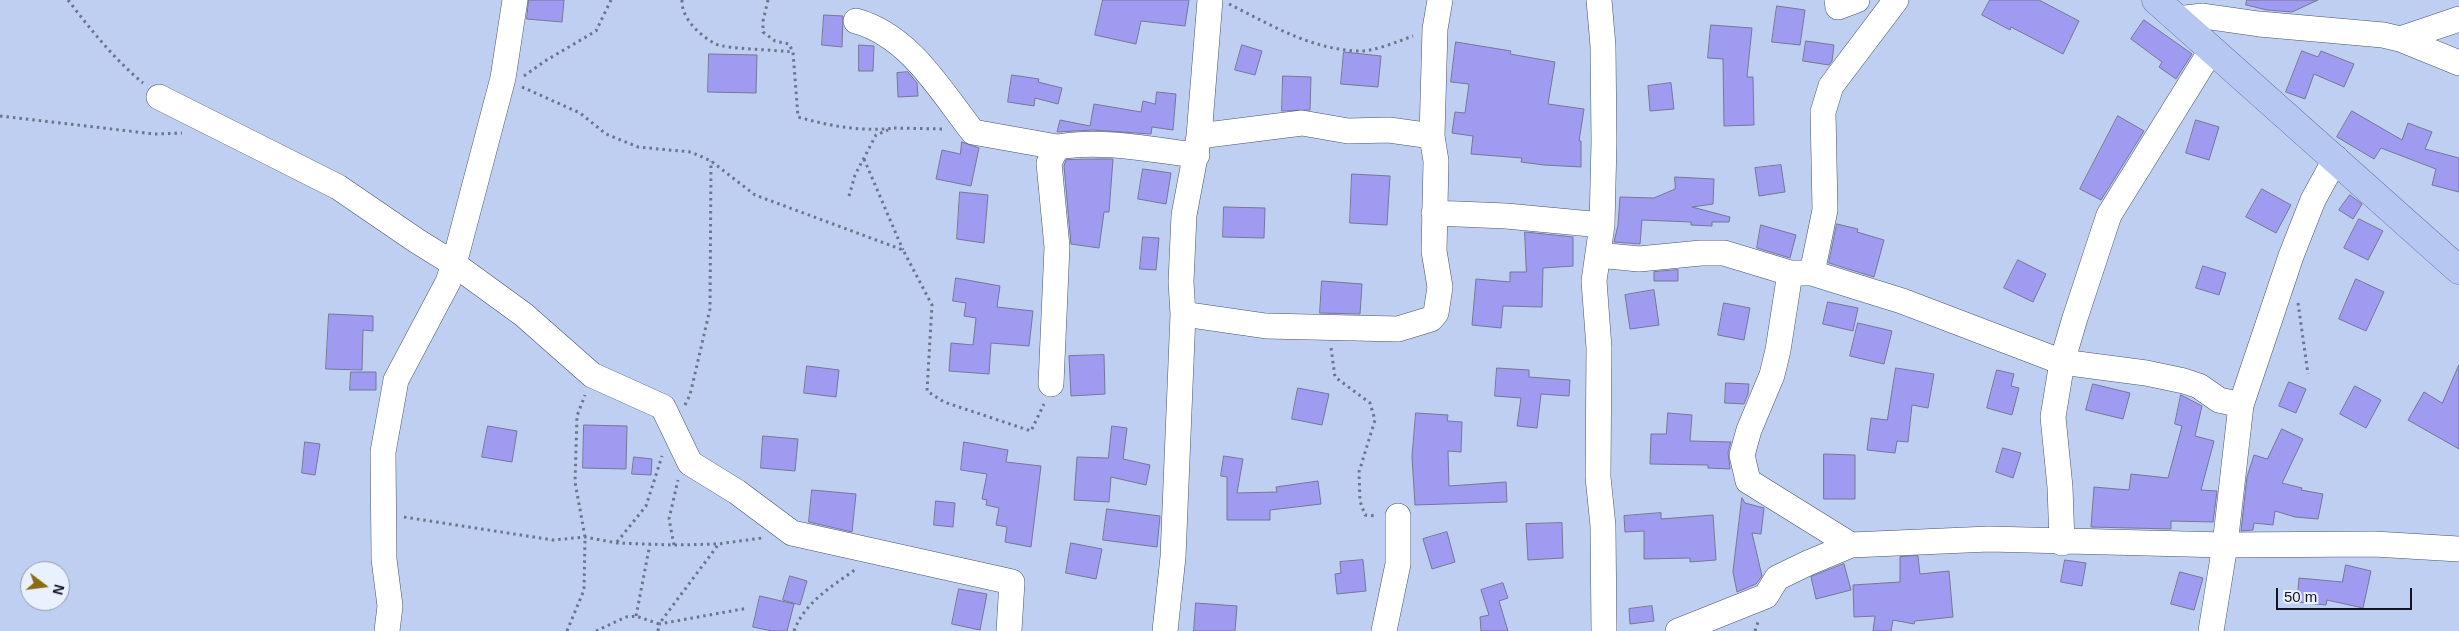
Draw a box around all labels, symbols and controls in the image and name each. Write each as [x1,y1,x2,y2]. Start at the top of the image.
north arrow [20,561,70,611]
scale bar [2279,578,2415,610]
text: N [49,583,68,597]
text: 50 m [2284,588,2317,605]

